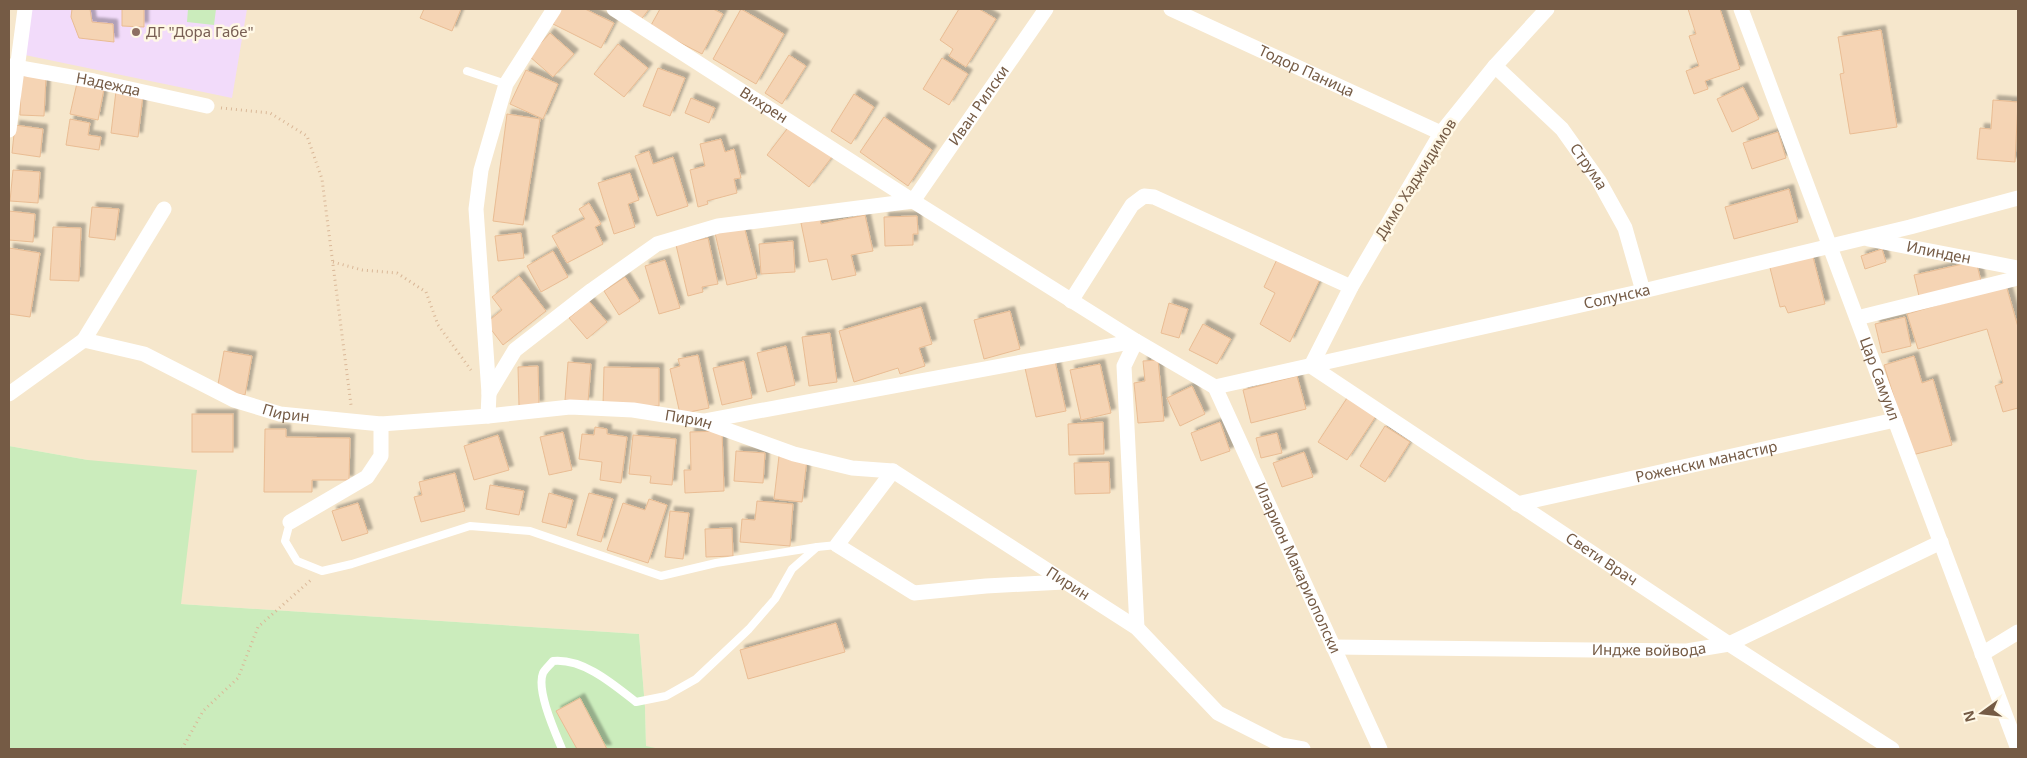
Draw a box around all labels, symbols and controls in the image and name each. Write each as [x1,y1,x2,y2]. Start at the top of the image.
place label: ДГ "Дора Габе" [146,21,254,41]
marker: ДГ "Дора Габе" [130,26,142,38]
street label: Тодор Паница [1256,40,1358,101]
street label: Иван Рилски [943,61,1013,149]
street label: Надежда [75,67,143,100]
street label: Вихрен [736,82,792,127]
street label: Димо Хаджидимов [1370,114,1460,243]
street label: Струма [1566,139,1613,193]
street label: Илинден [1905,236,1973,268]
street label: Солунска [1582,279,1652,313]
street label: Цар Самуил [1856,334,1905,423]
street label: Пирин [260,398,311,426]
street label: Пирин [664,404,716,433]
street label: Роженски манастир [1633,435,1779,486]
street label: Иларион Макариополски [1251,479,1346,656]
street label: Свети Врач [1562,527,1642,590]
street label: Пирин [1043,561,1094,604]
street label: Индже войвода [1592,637,1707,660]
north arrow [1957,688,2007,738]
text: N [1958,709,1980,724]

